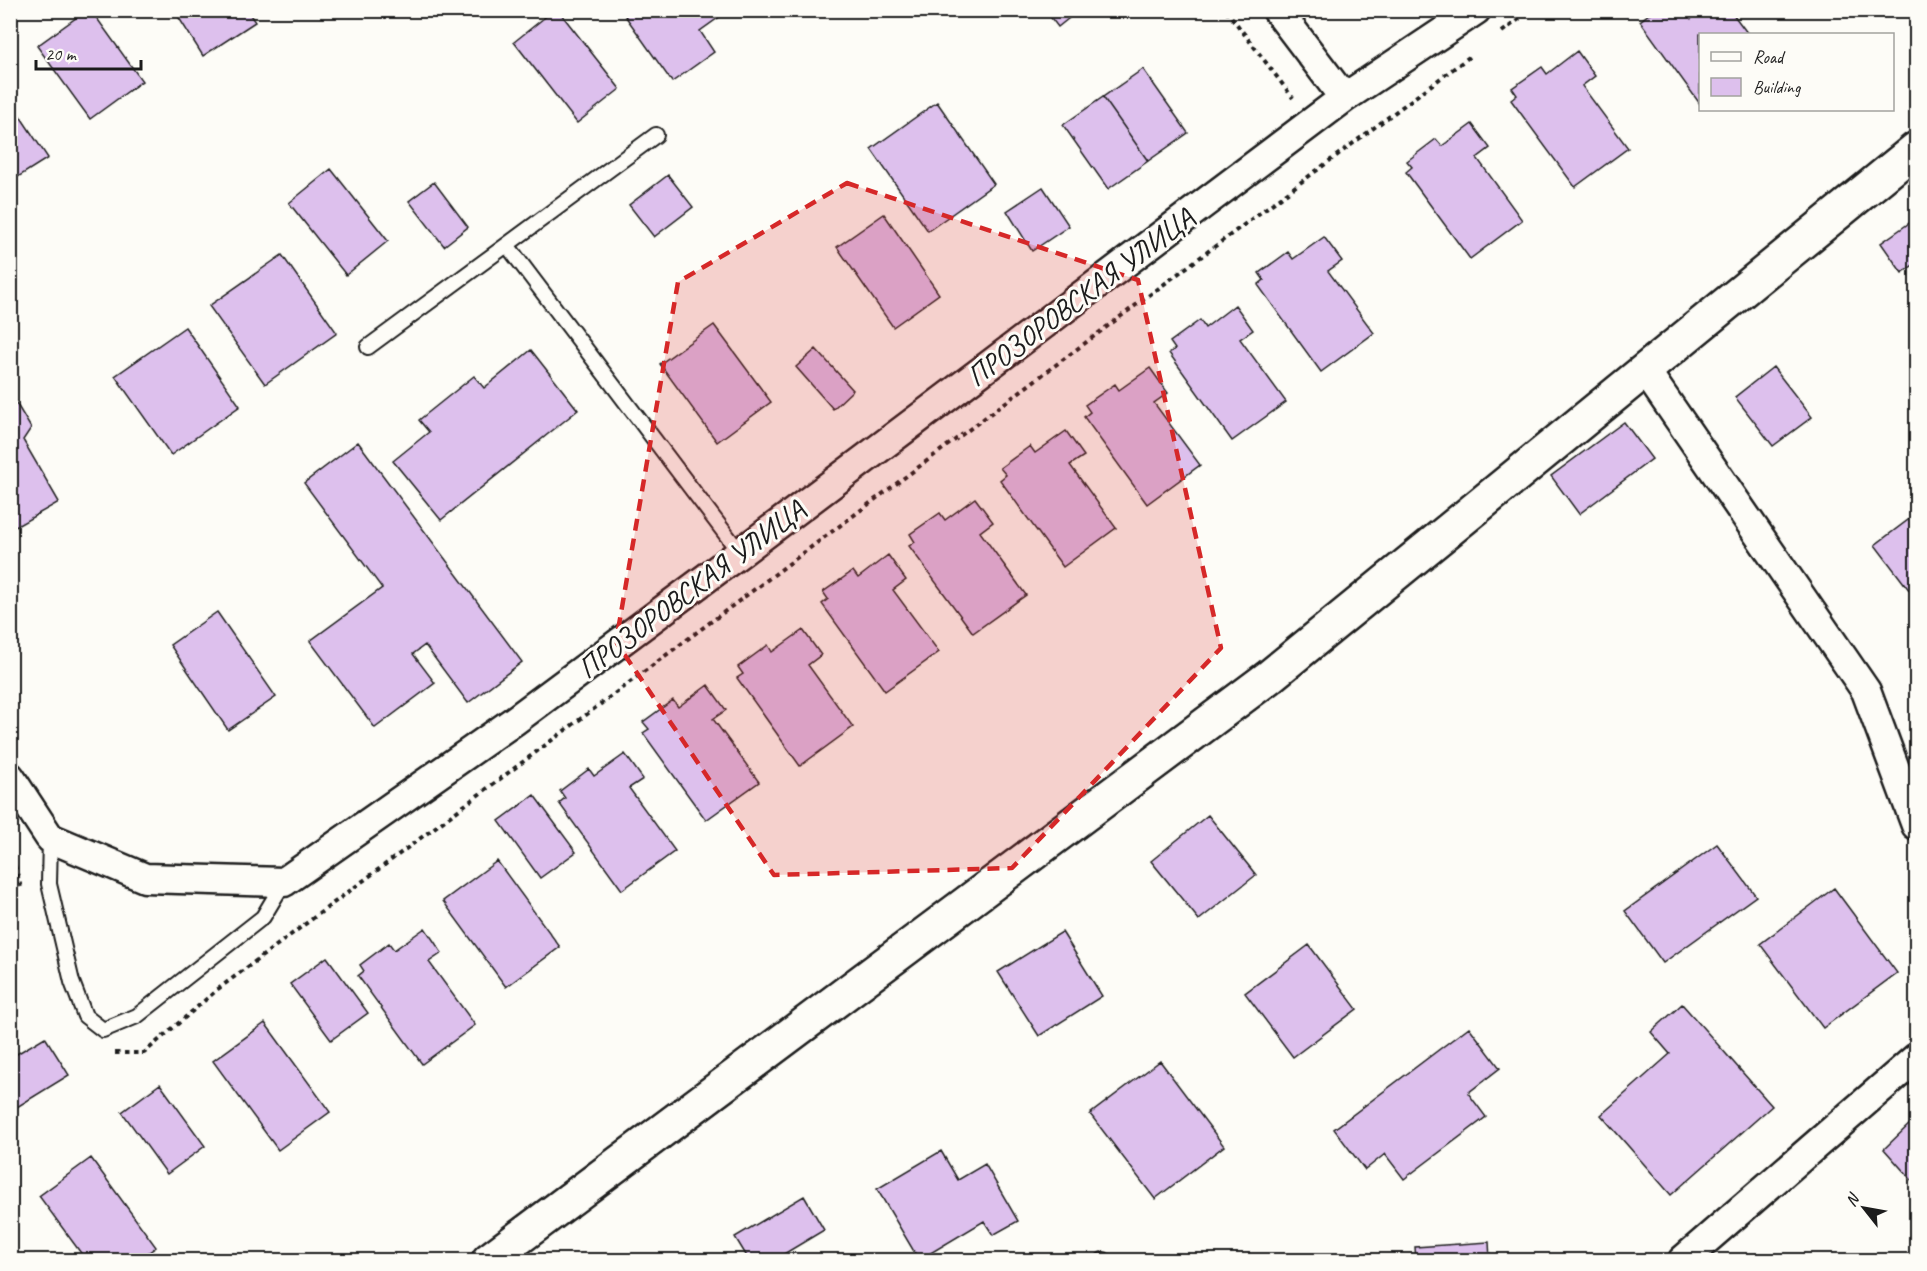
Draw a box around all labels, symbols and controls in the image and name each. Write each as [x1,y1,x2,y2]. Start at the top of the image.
scale bar [36,33,141,71]
legend [1699,33,1894,111]
text: 20 m [45,43,78,65]
text: Road [1753,46,1786,68]
text: Building [1753,76,1802,98]
street label: ПРОЗОРОВСКАЯ УЛИЦА [959,198,1202,395]
street label: ПРОЗОРОВСКАЯ УЛИЦА [570,490,813,687]
north arrow [1834,1178,1894,1238]
text: N [1841,1189,1865,1210]

